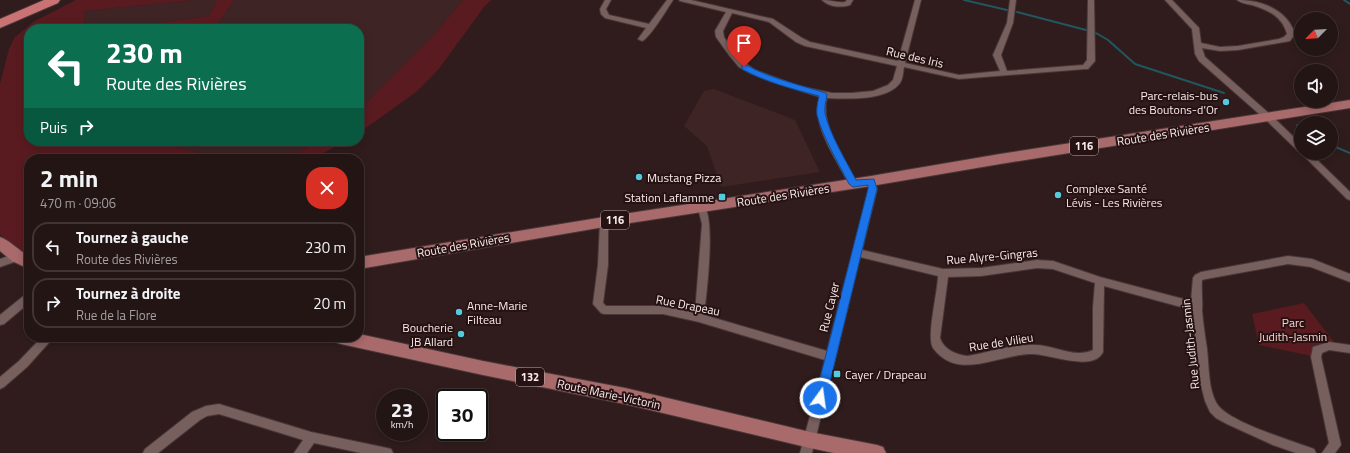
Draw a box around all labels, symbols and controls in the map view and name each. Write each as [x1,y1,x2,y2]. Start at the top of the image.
north arrow [1294,12,1338,56]
map controls [1294,12,1338,160]
pin [727,26,761,67]
text: 230 m [106,31,183,74]
icon: arrive [733,32,755,54]
icon: left [40,40,92,92]
street label: Rue des Iris [884,41,946,73]
button: sound [1294,64,1338,108]
text: Route des Rivières [106,70,247,97]
place label: Parc-relais-bus des Boutons-d'Or [1129,86,1218,119]
marker: Parc-relais-bus des Boutons-d'Or [1221,97,1231,107]
text: Puis [40,116,67,139]
icon: right [75,116,97,138]
button: layers [1294,116,1338,160]
street label: Route des Rivières [1115,117,1211,151]
road number: 116 [1070,137,1098,155]
text: 2 min [40,160,98,196]
button: close [306,167,348,209]
place label: Mustang Pizza [647,168,721,187]
marker: Mustang Pizza [634,172,644,182]
street label: Route des Rivières [735,178,831,212]
place label: Complexe Santé Lévis - Les Rivières [1066,179,1163,212]
place label: Station Laflamme [624,188,714,207]
marker: Complexe Santé Lévis - Les Rivières [1053,190,1063,200]
marker: Station Laflamme [717,192,727,202]
text: 470 m · 09:06 [40,193,116,213]
road number: 116 [601,211,629,229]
text: Tournez à gauche [76,226,188,249]
street label: Route des Rivières [415,227,511,262]
icon: left [42,236,64,258]
text: 230 m [305,236,346,259]
street label: Rue Alyre-Gingras [945,242,1039,269]
text: Route des Rivières [76,249,178,269]
street label: Rue Cayer [814,280,844,334]
text: Tournez à droite [76,282,181,305]
street label: Rue Drapeau [654,289,722,321]
icon: right [42,292,64,314]
text: 20 m [313,292,346,315]
place label: Anne-Marie Filteau [467,296,527,329]
street label: Rue Judith-Jasmin [1176,298,1204,390]
text: Rue de la Flore [76,305,157,325]
marker: Anne-Marie Filteau [454,307,464,317]
park label: Parc Judith-Jasmin [1259,313,1327,346]
place label: Boucherie JB Allard [402,318,453,351]
street label: Rue de Vilieu [967,328,1035,356]
marker: Boucherie JB Allard [456,329,466,339]
place label: Cayer / Drapeau [845,365,926,384]
road number: 132 [516,368,544,386]
marker: Cayer / Drapeau [832,369,842,379]
street label: Route Marie-Victorin [556,374,662,414]
position arrow [799,377,841,419]
speed limit sign: 30 [436,389,488,441]
text: 23 [391,394,413,425]
text: km/h [391,417,413,432]

